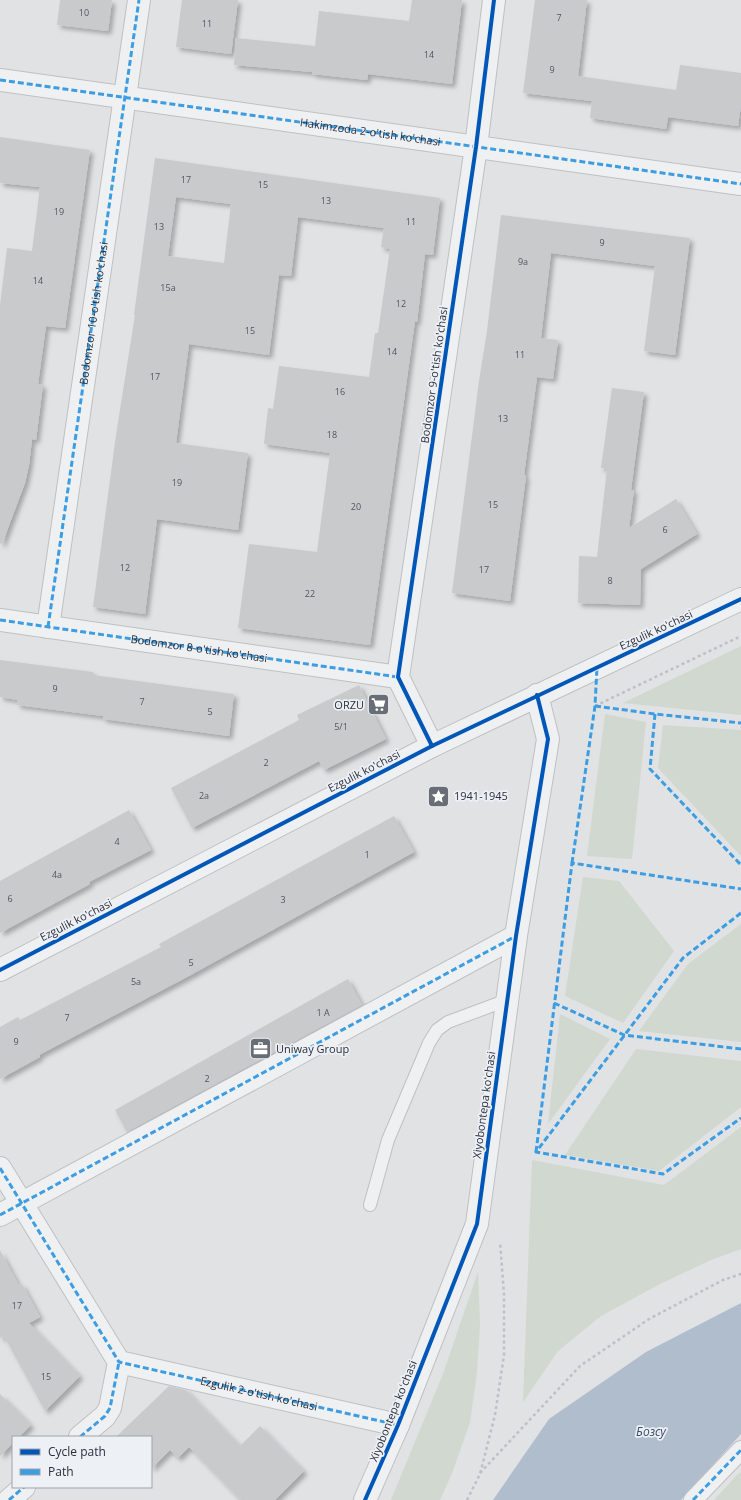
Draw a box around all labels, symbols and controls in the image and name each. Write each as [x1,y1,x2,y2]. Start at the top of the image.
house number: 10 [79,6,89,19]
house number: 7 [556,11,562,24]
house number: 11 [202,17,212,30]
house number: 14 [424,48,434,61]
house number: 9 [549,63,555,76]
street label: Hakimzoda 2-o'tish ko'chasi [299,114,442,149]
house number: 17 [181,173,191,186]
house number: 15 [258,178,268,191]
house number: 13 [321,194,331,207]
house number: 19 [54,205,64,218]
house number: 11 [406,215,416,228]
house number: 13 [154,220,164,233]
house number: 9 [599,236,605,249]
street label: Bodomzor 10-o'tish ko'chasi [75,241,111,386]
house number: 9a [518,255,528,268]
house number: 14 [33,274,43,287]
house number: 15a [160,281,176,294]
house number: 12 [396,297,406,310]
street label: Bodomzor 9-o'tish ko'chasi [416,306,451,444]
house number: 15 [245,324,255,337]
house number: 14 [387,345,397,358]
house number: 11 [515,348,525,361]
house number: 17 [150,370,160,383]
house number: 16 [335,385,345,398]
house number: 13 [498,412,508,425]
house number: 18 [327,428,337,441]
house number: 19 [172,476,182,489]
house number: 15 [488,498,498,511]
house number: 20 [351,500,361,513]
house number: 6 [662,523,668,536]
house number: 12 [120,561,130,574]
house number: 17 [479,563,489,576]
house number: 8 [607,574,613,587]
house number: 22 [305,587,315,600]
street label: Ezgulik ko'chasi [617,606,695,653]
street label: Bodomzor 8-o'tish ko'chasi [130,631,268,665]
house number: 9 [52,682,58,695]
supermarket icon: ORZU [366,692,392,718]
house number: 7 [139,695,145,708]
place label: ORZU [334,697,364,712]
house number: 5 [207,705,213,718]
house number: 5/1 [334,720,348,733]
street label: Ezgulik ko'chasi [325,746,402,795]
house number: 2 [263,756,269,769]
place icon: 1941-1945 [425,783,451,809]
place label: 1941-1945 [454,788,508,803]
house number: 2a [199,789,209,802]
house number: 4 [114,835,120,848]
house number: 1 [364,848,370,861]
house number: 4a [52,868,62,881]
house number: 6 [7,892,13,905]
house number: 3 [280,893,286,906]
street label: Ezgulik ko'chasi [37,895,114,944]
house number: 5 [188,956,194,969]
house number: 5a [131,975,141,988]
house number: 1 А [316,1006,330,1019]
house number: 7 [64,1011,70,1024]
house number: 9 [13,1035,19,1048]
office icon: Uniway Group [247,1036,273,1062]
place label: Uniway Group [276,1041,349,1056]
street label: Xiyobontepa koʻchasi [469,1050,498,1160]
house number: 2 [204,1072,210,1085]
house number: 17 [12,1299,22,1312]
street label: Xiyobontepa koʻchasi [365,1358,420,1464]
house number: 15 [41,1370,51,1383]
street label: Ezgulik 2-o'tish ko'chasi [199,1373,319,1414]
water label: Бозсу [636,1423,667,1440]
legend [12,1436,152,1488]
text: Cycle path [48,1443,106,1460]
text: Path [48,1463,74,1480]

